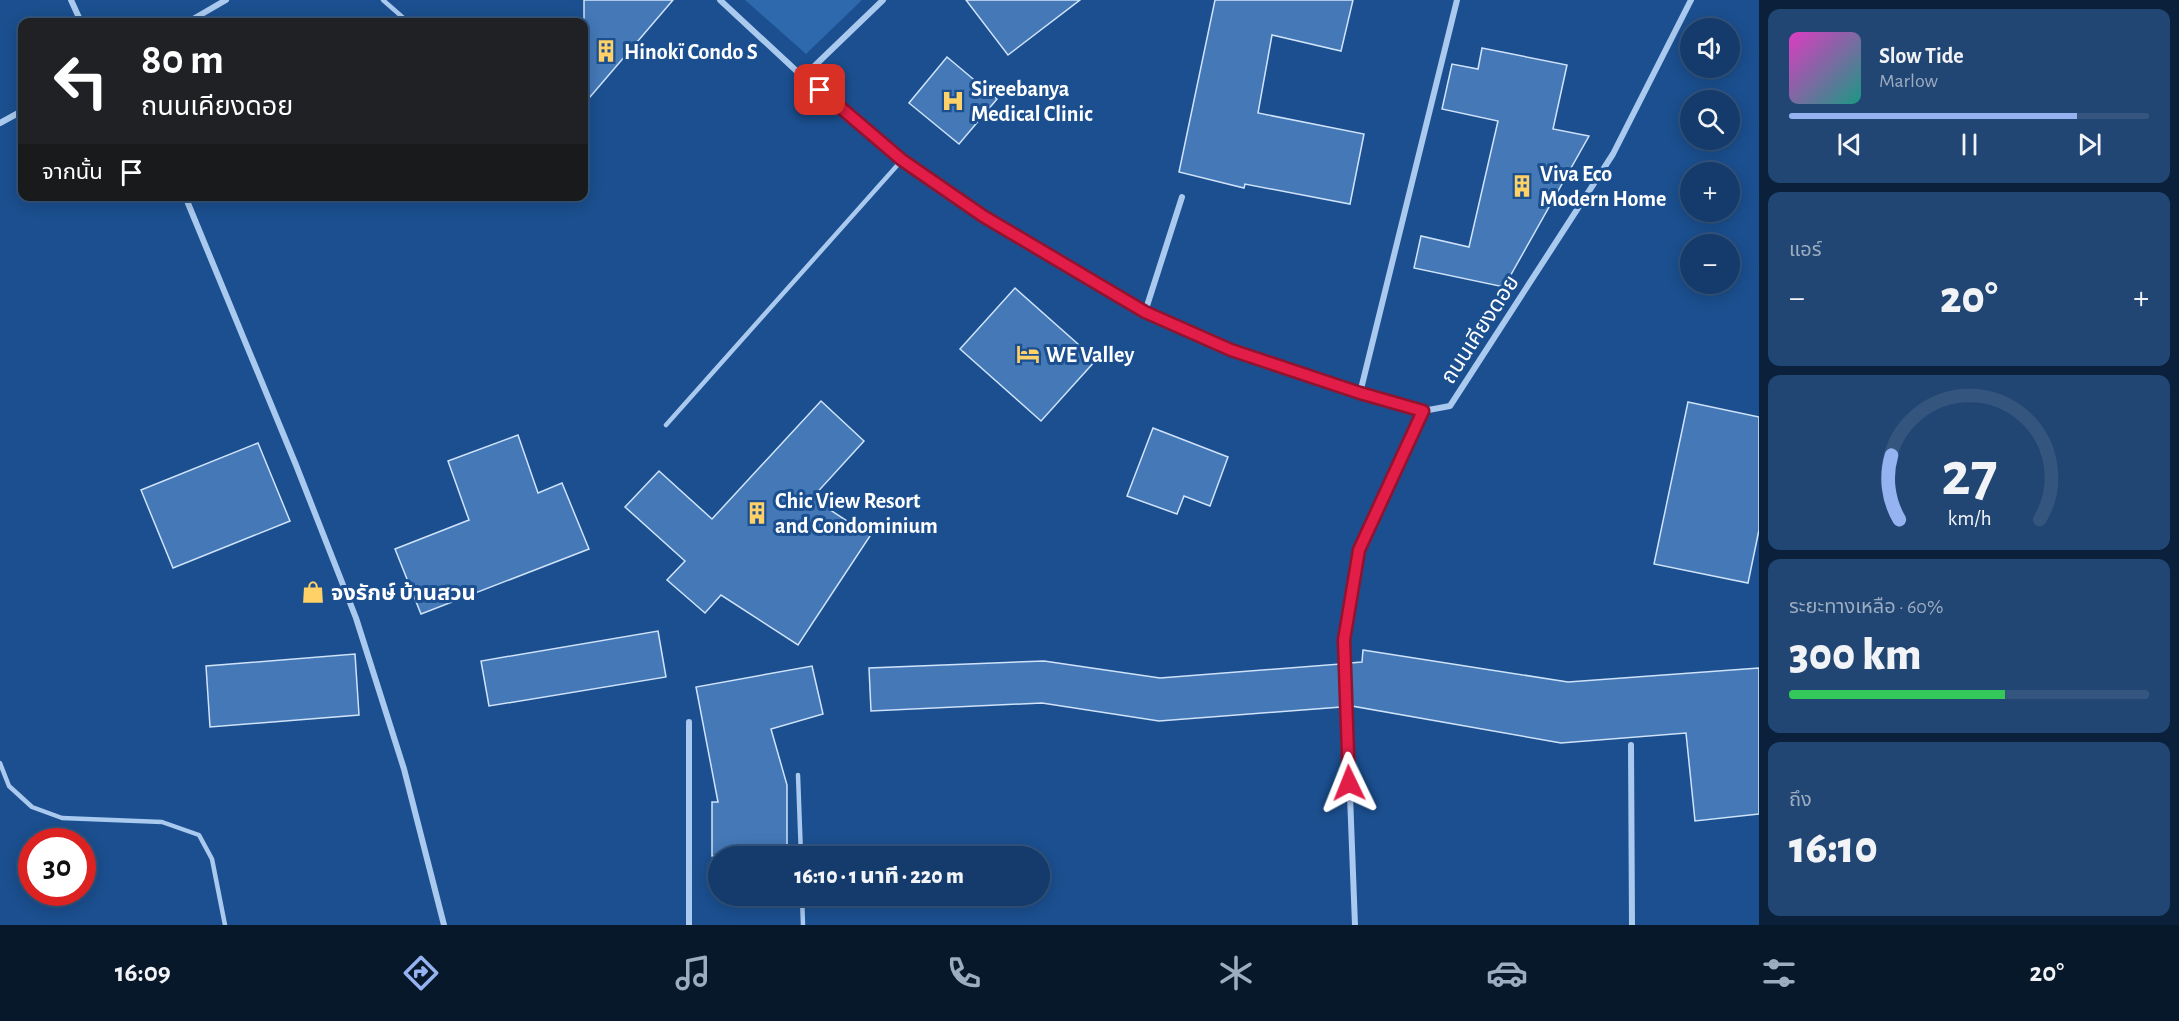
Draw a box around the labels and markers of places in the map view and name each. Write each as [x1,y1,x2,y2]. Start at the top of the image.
building icon: Hinokï Condo S [593,38,619,64]
place label: Hinokï Condo S [624,41,758,63]
pin [794,64,845,115]
place label: Sireebanya Medical Clinic [971,78,1093,125]
hospital icon: Sireebanya Medical Clinic [940,88,966,114]
place label: Viva Eco Modern Home [1540,163,1666,210]
building icon: Viva Eco Modern Home [1509,173,1535,199]
hotel icon: WE Valley [1015,341,1041,367]
place label: WE Valley [1046,344,1134,367]
place label: Chic View Resort and Condominium [775,490,938,537]
building icon: Chic View Resort and Condominium [744,500,770,526]
shop icon: จงรักษ์ บ้านสวน [300,579,326,605]
place label: จงรักษ์ บ้านสวน [331,582,476,604]

